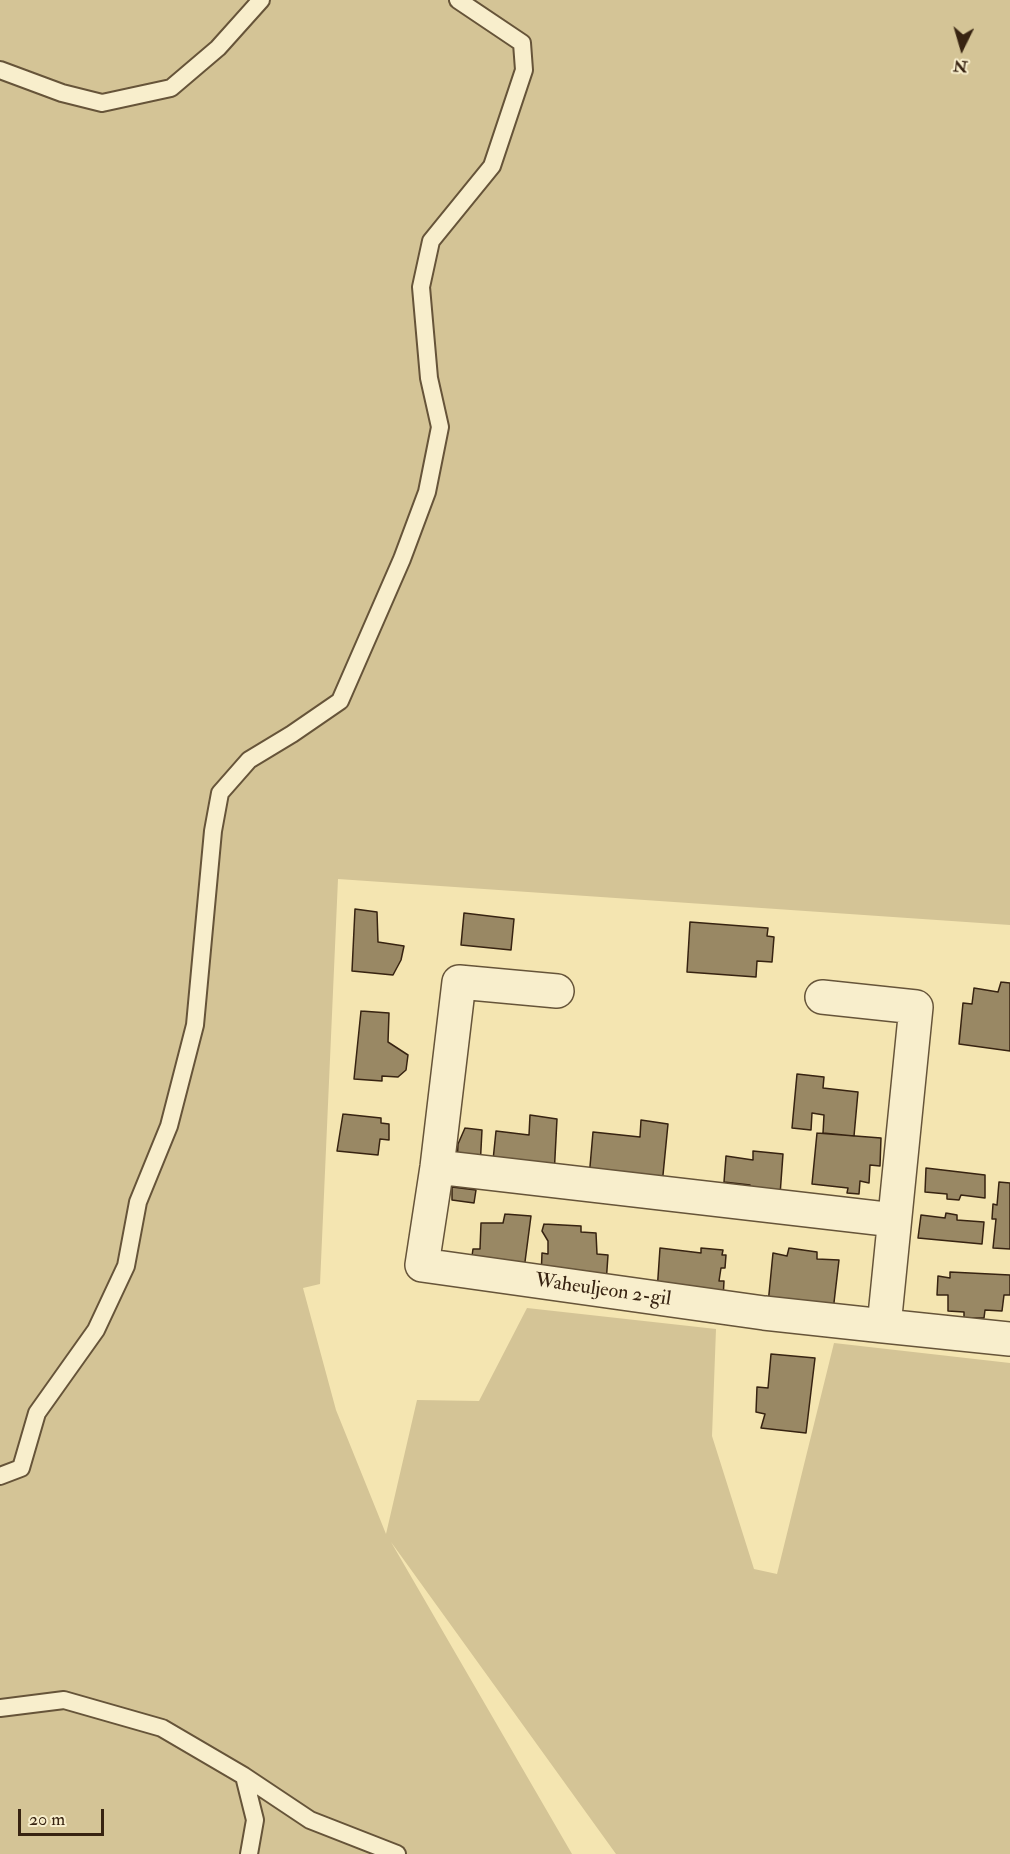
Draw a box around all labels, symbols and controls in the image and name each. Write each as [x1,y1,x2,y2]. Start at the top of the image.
north arrow [932,18,992,78]
text: N [952,55,968,77]
street label: Waheuljeon 2-gil [533,1270,673,1312]
scale bar [21,1797,106,1835]
text: 20 m [29,1808,65,1831]

